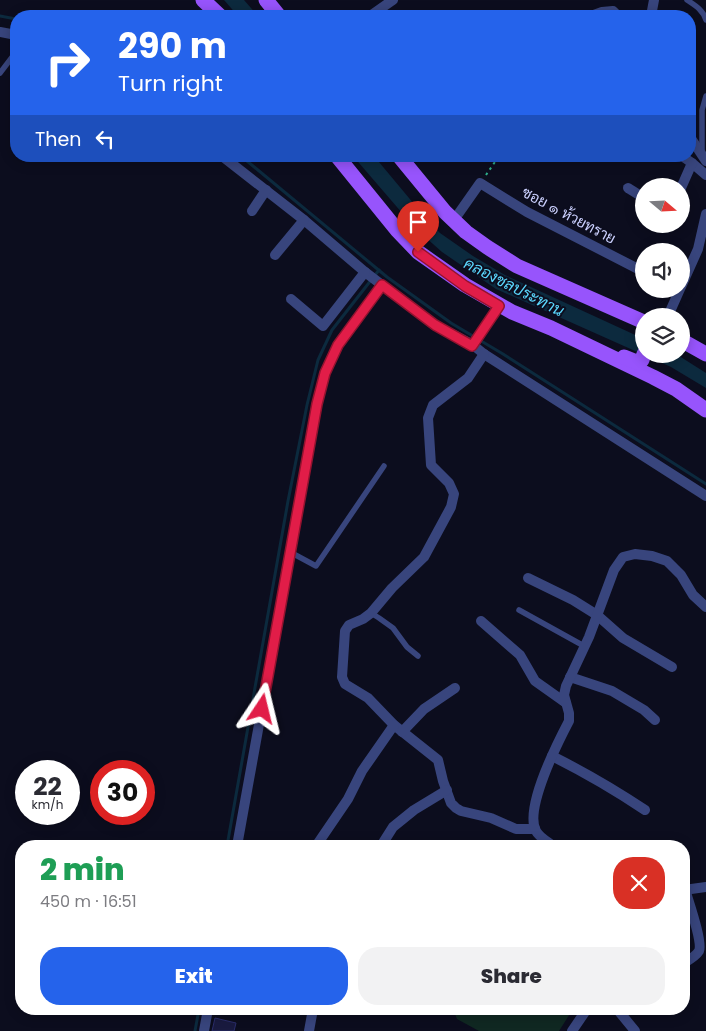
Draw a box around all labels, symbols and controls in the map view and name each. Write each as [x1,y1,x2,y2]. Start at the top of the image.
text: 290 m [118,21,227,70]
icon: right [35,30,100,95]
text: Turn right [118,68,223,99]
icon: left [91,125,119,153]
text: Then [35,126,81,153]
north arrow [635,178,690,232]
map controls [635,178,690,363]
street label: ซอย ๑ ห้วยทราย [518,181,620,249]
pin [397,201,439,252]
icon: arrive [404,208,432,236]
button: sound [635,243,690,298]
water label: คลองชลประทาน [460,252,568,322]
button: layers [635,308,690,363]
position arrow [235,682,287,734]
speed limit sign: 30 [90,760,155,825]
text: 22 [33,769,62,804]
text: km/h [32,796,63,813]
text: 2 min [40,848,125,891]
button: close [613,857,665,909]
text: 450 m · 16:51 [40,890,137,913]
button: Exit [40,947,348,1005]
button: Share [358,947,665,1005]

